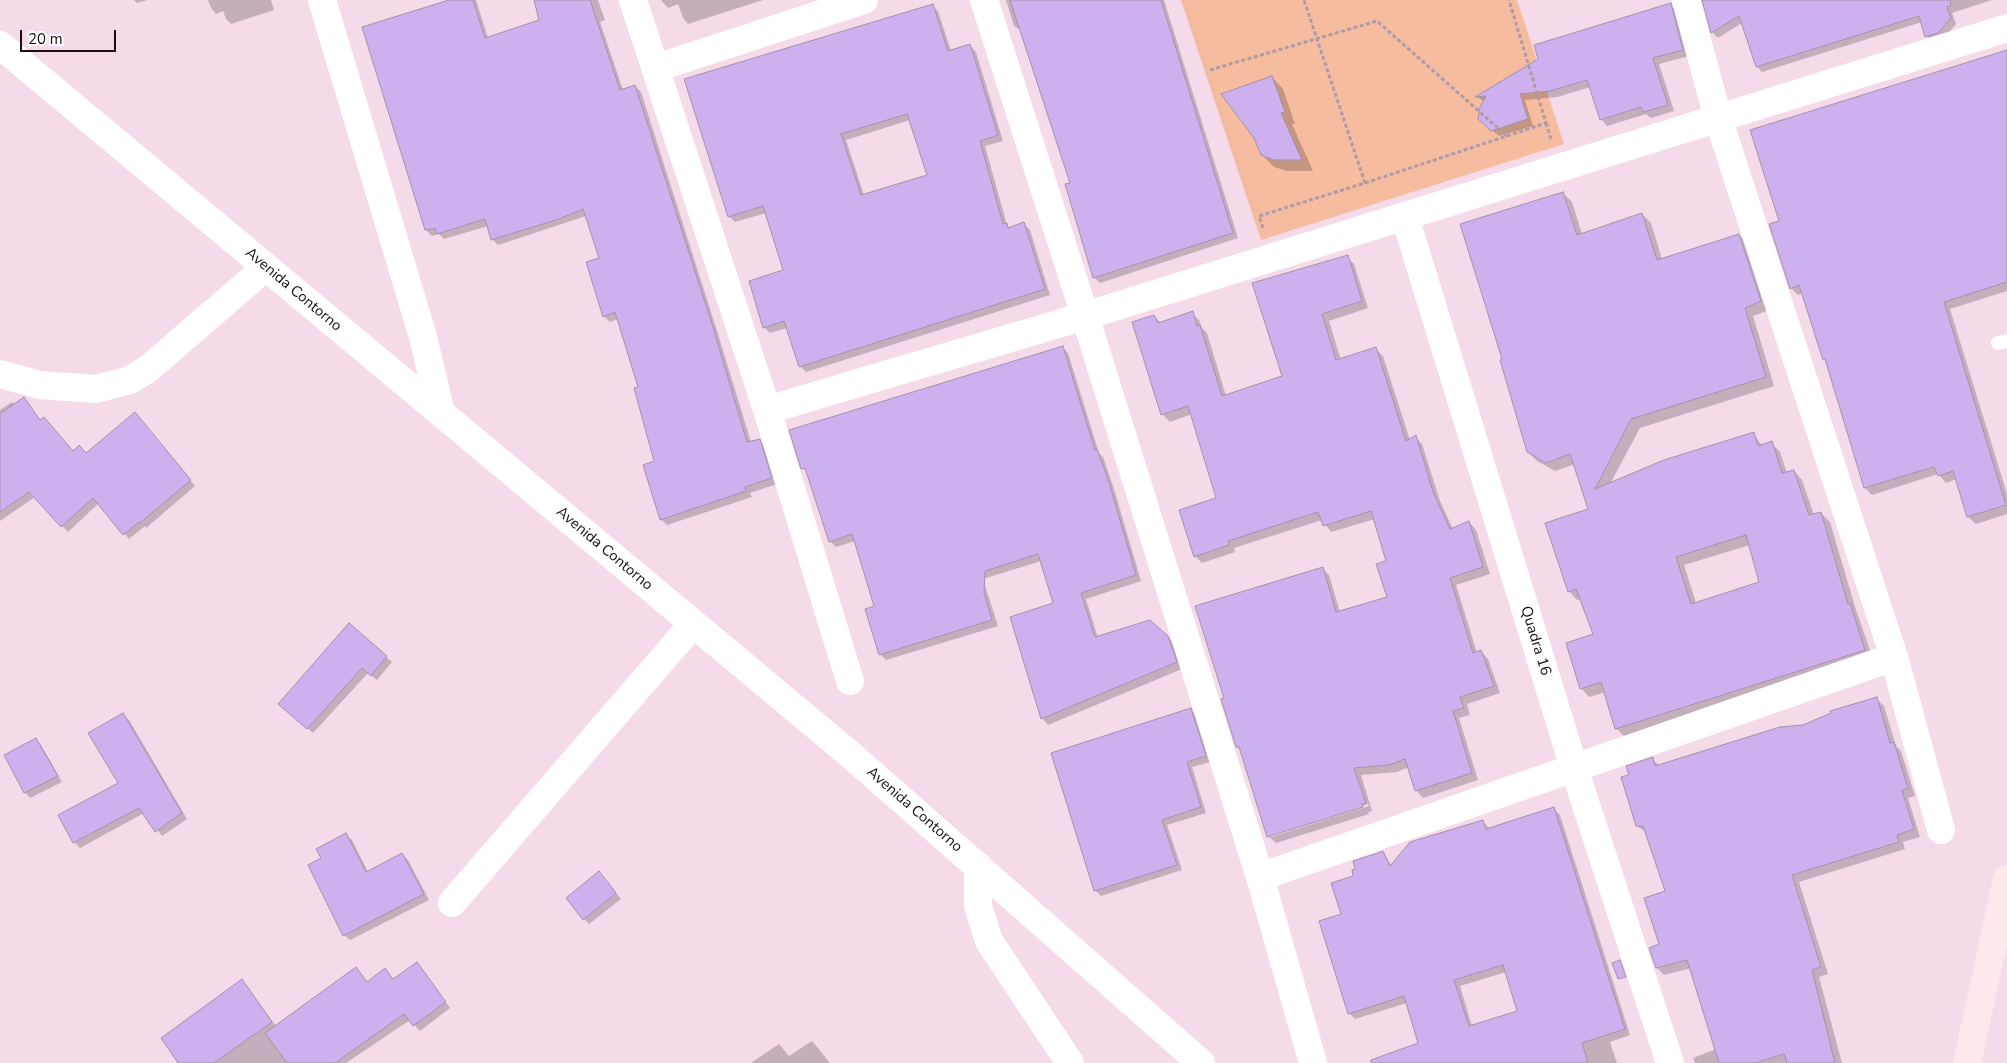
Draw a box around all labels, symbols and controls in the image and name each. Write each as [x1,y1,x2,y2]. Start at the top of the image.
scale bar [22,20,119,52]
text: 20 m [28,29,63,49]
street label: Avenida Contorno [241,244,345,336]
street label: Avenida Contorno [552,503,656,595]
street label: Quadra 16 [1516,604,1554,678]
street label: Avenida Contorno [862,764,966,856]

